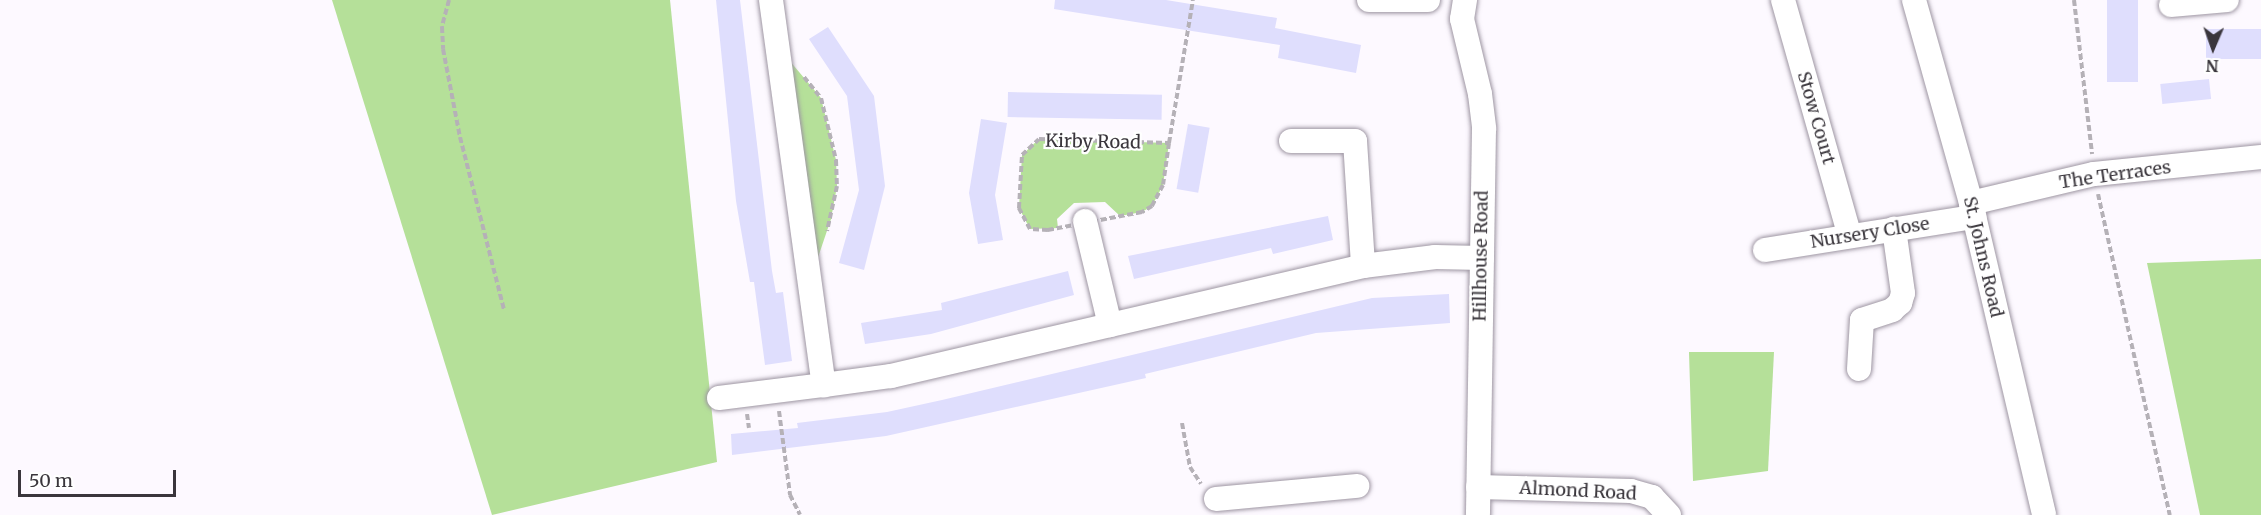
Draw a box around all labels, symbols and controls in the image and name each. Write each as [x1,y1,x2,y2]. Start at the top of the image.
north arrow [2183,18,2243,78]
text: N [2206,56,2219,76]
street label: Stow Court [1792,69,1840,167]
street label: Kirby Road [1045,130,1141,154]
street label: The Terraces [2058,156,2172,194]
street label: Hillhouse Road [1469,190,1493,322]
street label: St. Johns Road [1959,194,2007,320]
street label: Nursery Close [1809,213,1931,253]
scale bar [21,458,178,496]
text: 50 m [29,469,73,492]
street label: Almond Road [1519,477,1637,505]

